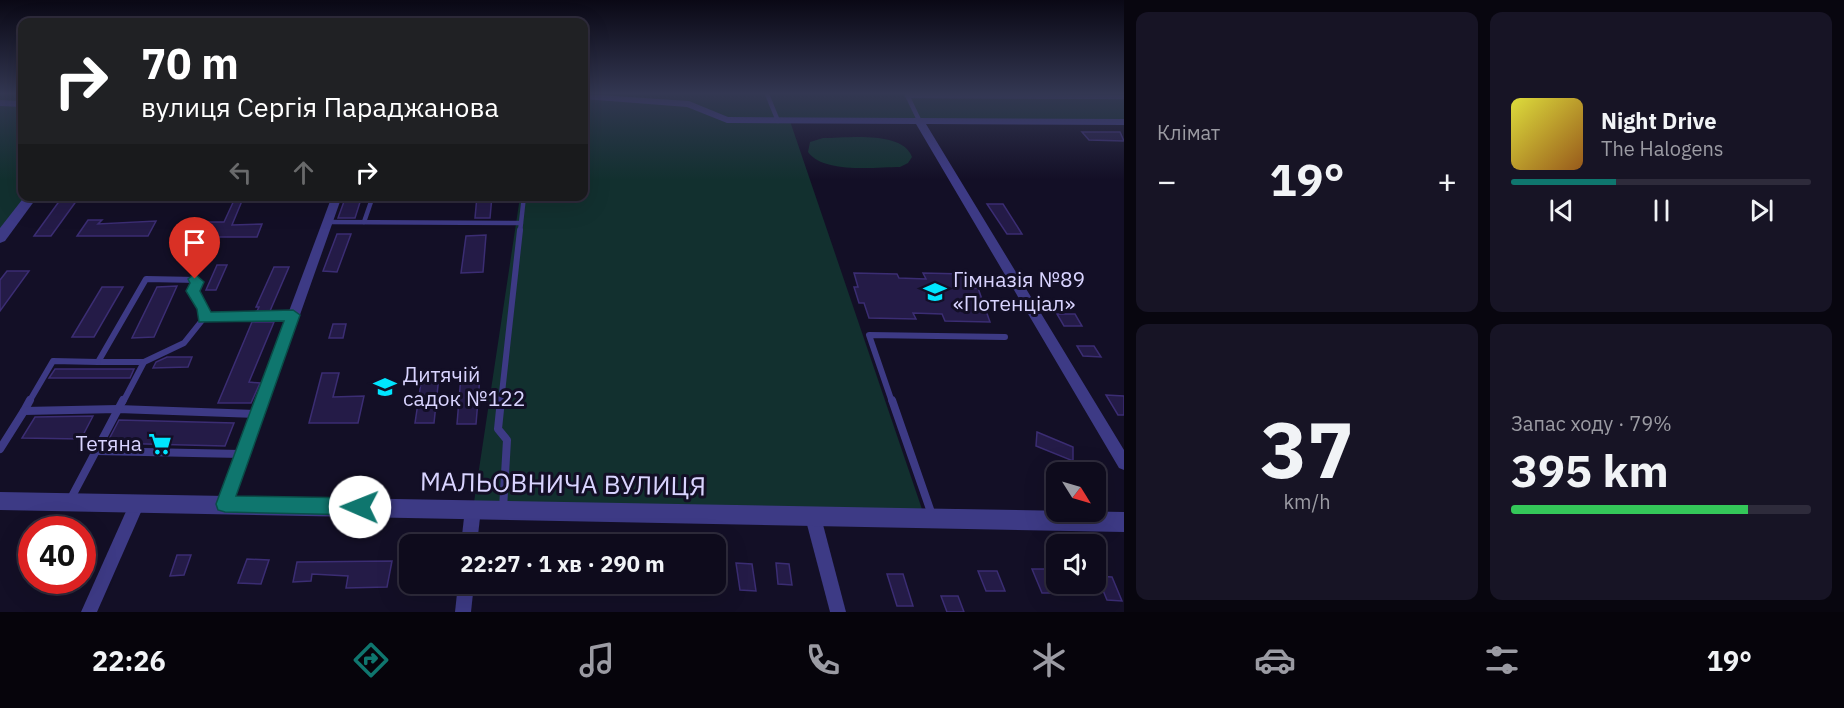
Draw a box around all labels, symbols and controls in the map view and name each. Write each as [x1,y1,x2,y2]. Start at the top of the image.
text: 70 m [141,36,239,91]
icon: right [42,42,120,120]
text: вулиця Сергія Параджанова [141,89,499,124]
text: Night Drive [1601,106,1717,135]
text: Клімат [1157,119,1220,146]
text: The Halogens [1601,135,1723,162]
text: 19° [1269,150,1345,208]
icon: left [224,156,257,189]
icon: ahead [287,156,320,189]
icon: right [350,156,383,189]
text: − [1157,159,1177,202]
text: + [1437,159,1457,202]
icon: previous [1545,194,1578,227]
icon: pause [1645,194,1678,227]
icon: next [1745,194,1778,227]
pin [169,217,220,279]
icon: arrive [178,226,211,259]
place label: Гімназія №89 «Потенціал» [953,265,1085,317]
school or university icon: Гімназія №89 «Потенціал» [922,279,948,305]
place label: Дитячій садок №122 [403,360,525,412]
school or university icon: Дитячій садок №122 [372,374,398,400]
text: 37 [1260,398,1354,499]
text: Запас ходу · 79% [1511,410,1672,437]
place label: Тетяна [76,429,142,457]
supermarket icon: Тетяна [147,431,173,457]
text: 395 km [1511,441,1669,499]
north arrow [1046,462,1106,522]
map controls [1046,462,1106,594]
street label: МАЛЬОВНИЧА ВУЛИЦЯ [420,464,706,502]
position arrow [328,475,392,539]
text: km/h [1283,488,1331,515]
speed limit sign: 40 [18,516,96,594]
button: sound [1046,534,1106,594]
text: 22:27 · 1 хв · 290 m [460,549,665,578]
icon: directions [350,639,392,681]
icon: music [576,639,618,681]
icon: phone [802,639,844,681]
icon: climate [1028,639,1070,681]
icon: car [1254,639,1296,681]
icon: filters [1481,639,1523,681]
text: 22:26 [92,643,166,678]
text: 19° [1707,643,1752,678]

